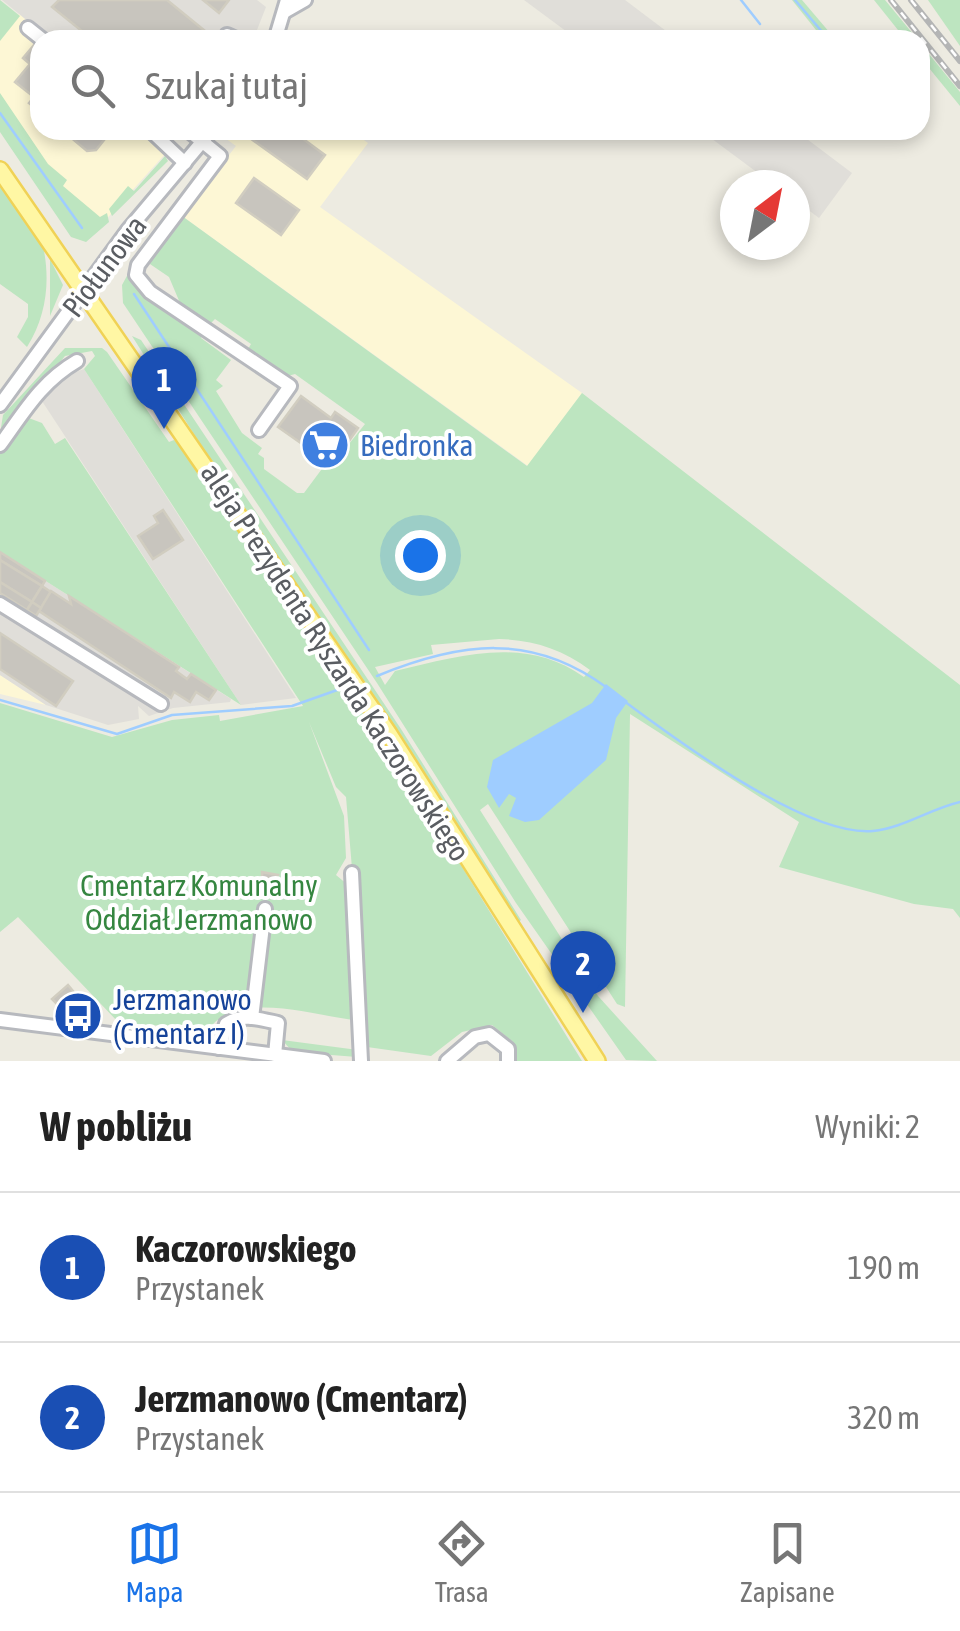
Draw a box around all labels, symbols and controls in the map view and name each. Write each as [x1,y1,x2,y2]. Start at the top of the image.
search box [30,30,930,140]
icon: search [65,58,120,113]
text: Szukaj tutaj [145,64,308,107]
north arrow [720,170,810,260]
street label: Piołunowa [55,209,153,323]
pin: 1 [132,346,196,429]
supermarket icon: Biedronka [299,419,351,471]
place label: Biedronka [360,428,473,462]
street label: aleja Prezydenta Ryszarda Kaczorowskiego [195,457,477,867]
your location [395,530,446,581]
park label: Cmentarz Komunalny Oddział Jerzmanowo [80,868,318,936]
pin: 2 [550,930,616,1013]
place label: Jerzmanowo (Cmentarz I) [113,982,251,1050]
bus stop icon: Jerzmanowo (Cmentarz I) [52,990,104,1042]
text: W pobliżu [40,1102,192,1150]
text: Wyniki: 2 [815,1108,920,1145]
text: Kaczorowskiego [135,1227,357,1270]
text: 1 [65,1249,80,1286]
text: 190 m [847,1249,920,1286]
text: Przystanek [135,1270,264,1307]
text: Jerzmanowo (Cmentarz) [135,1377,468,1420]
text: 2 [65,1399,80,1436]
text: 320 m [847,1399,920,1436]
text: Przystanek [135,1420,264,1457]
tab: Mapa [125,1516,183,1608]
tab: Trasa [434,1516,489,1608]
tab: Zapisane [740,1516,835,1608]

